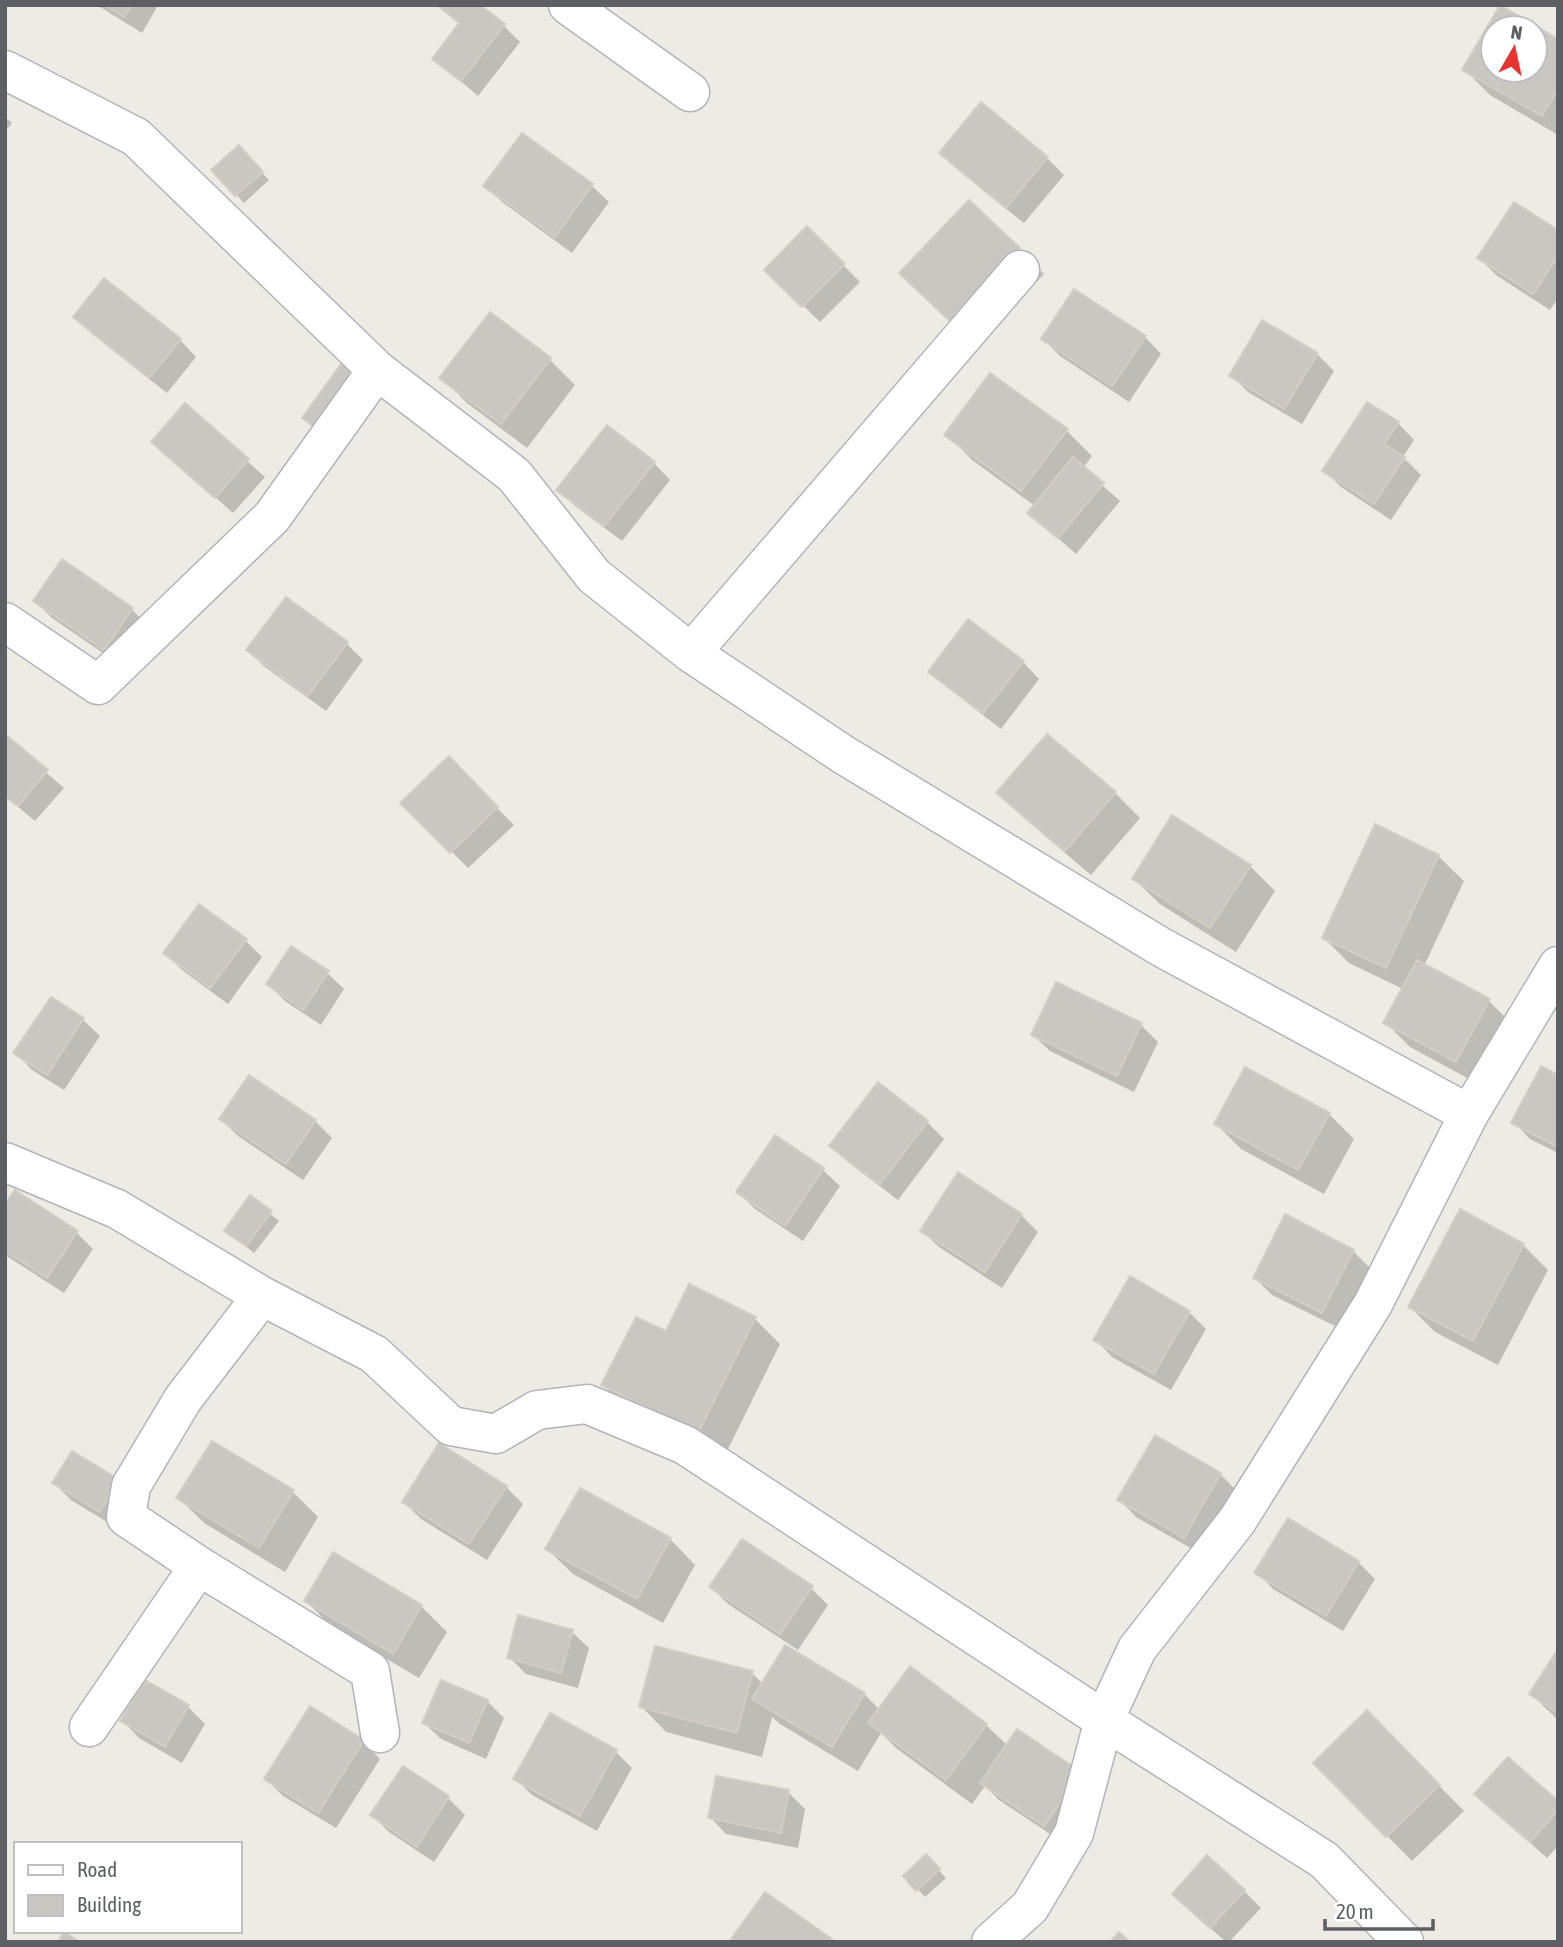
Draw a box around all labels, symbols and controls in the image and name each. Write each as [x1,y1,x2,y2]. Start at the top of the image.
north arrow [1479,14,1549,84]
text: N [1509,20,1524,44]
legend [14,1842,242,1933]
text: Road [77,1857,117,1881]
scale bar [1325,1888,1434,1932]
text: Building [77,1892,141,1916]
text: 20 m [1336,1899,1374,1923]

